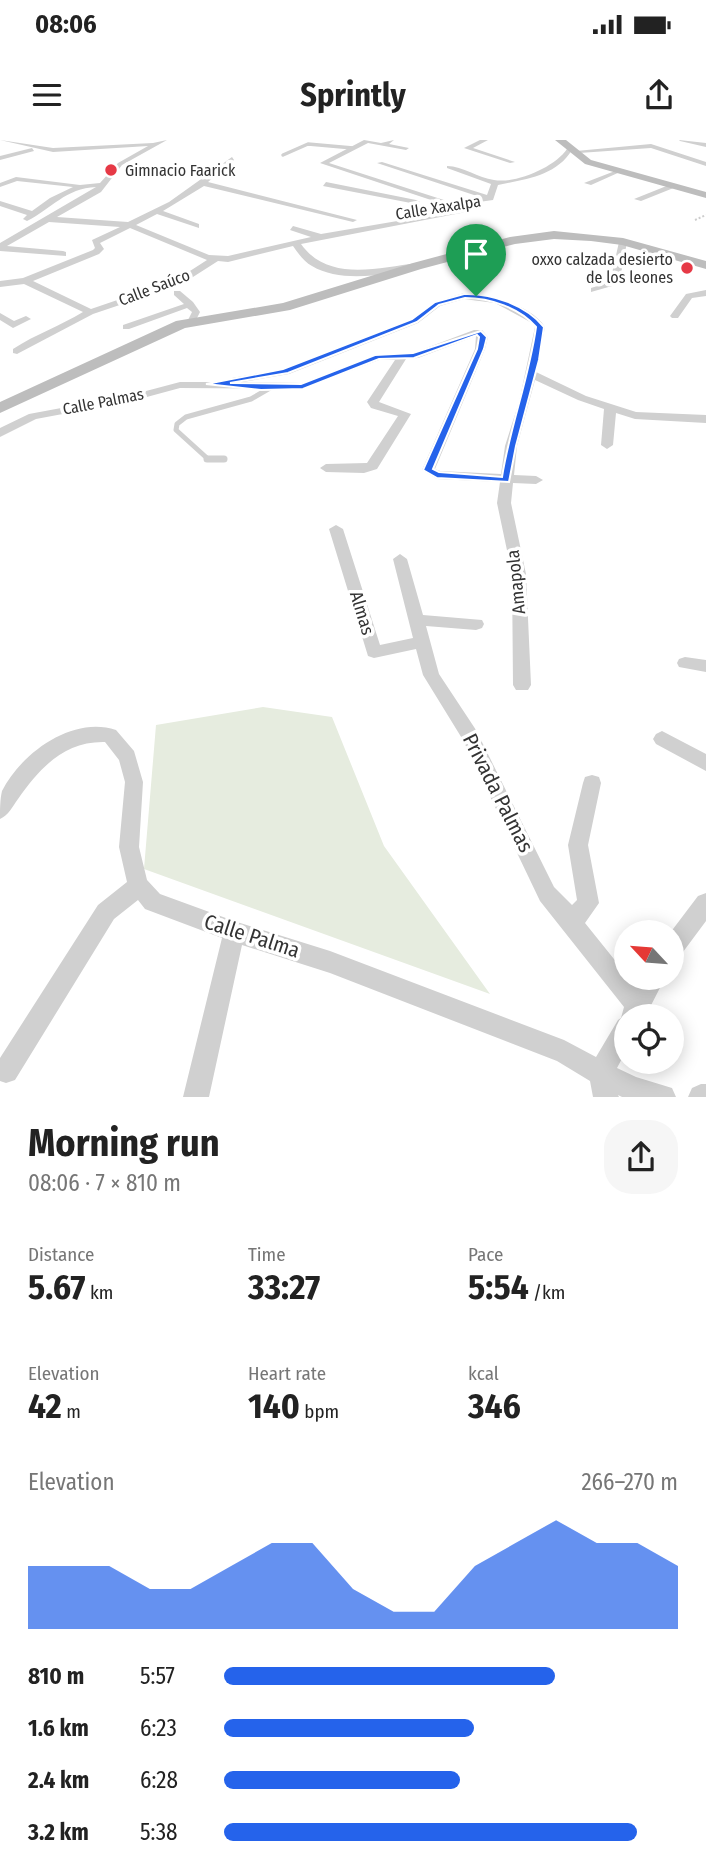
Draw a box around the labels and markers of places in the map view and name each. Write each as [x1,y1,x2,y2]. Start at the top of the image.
place label: Gimnacio Faarick [125,161,236,180]
marker: Gimnacio Faarick [103,162,119,178]
pin [446,224,506,296]
place label: oxxo calzada desierto de los leones [532,250,673,287]
marker: oxxo calzada desierto de los leones [679,260,695,276]

